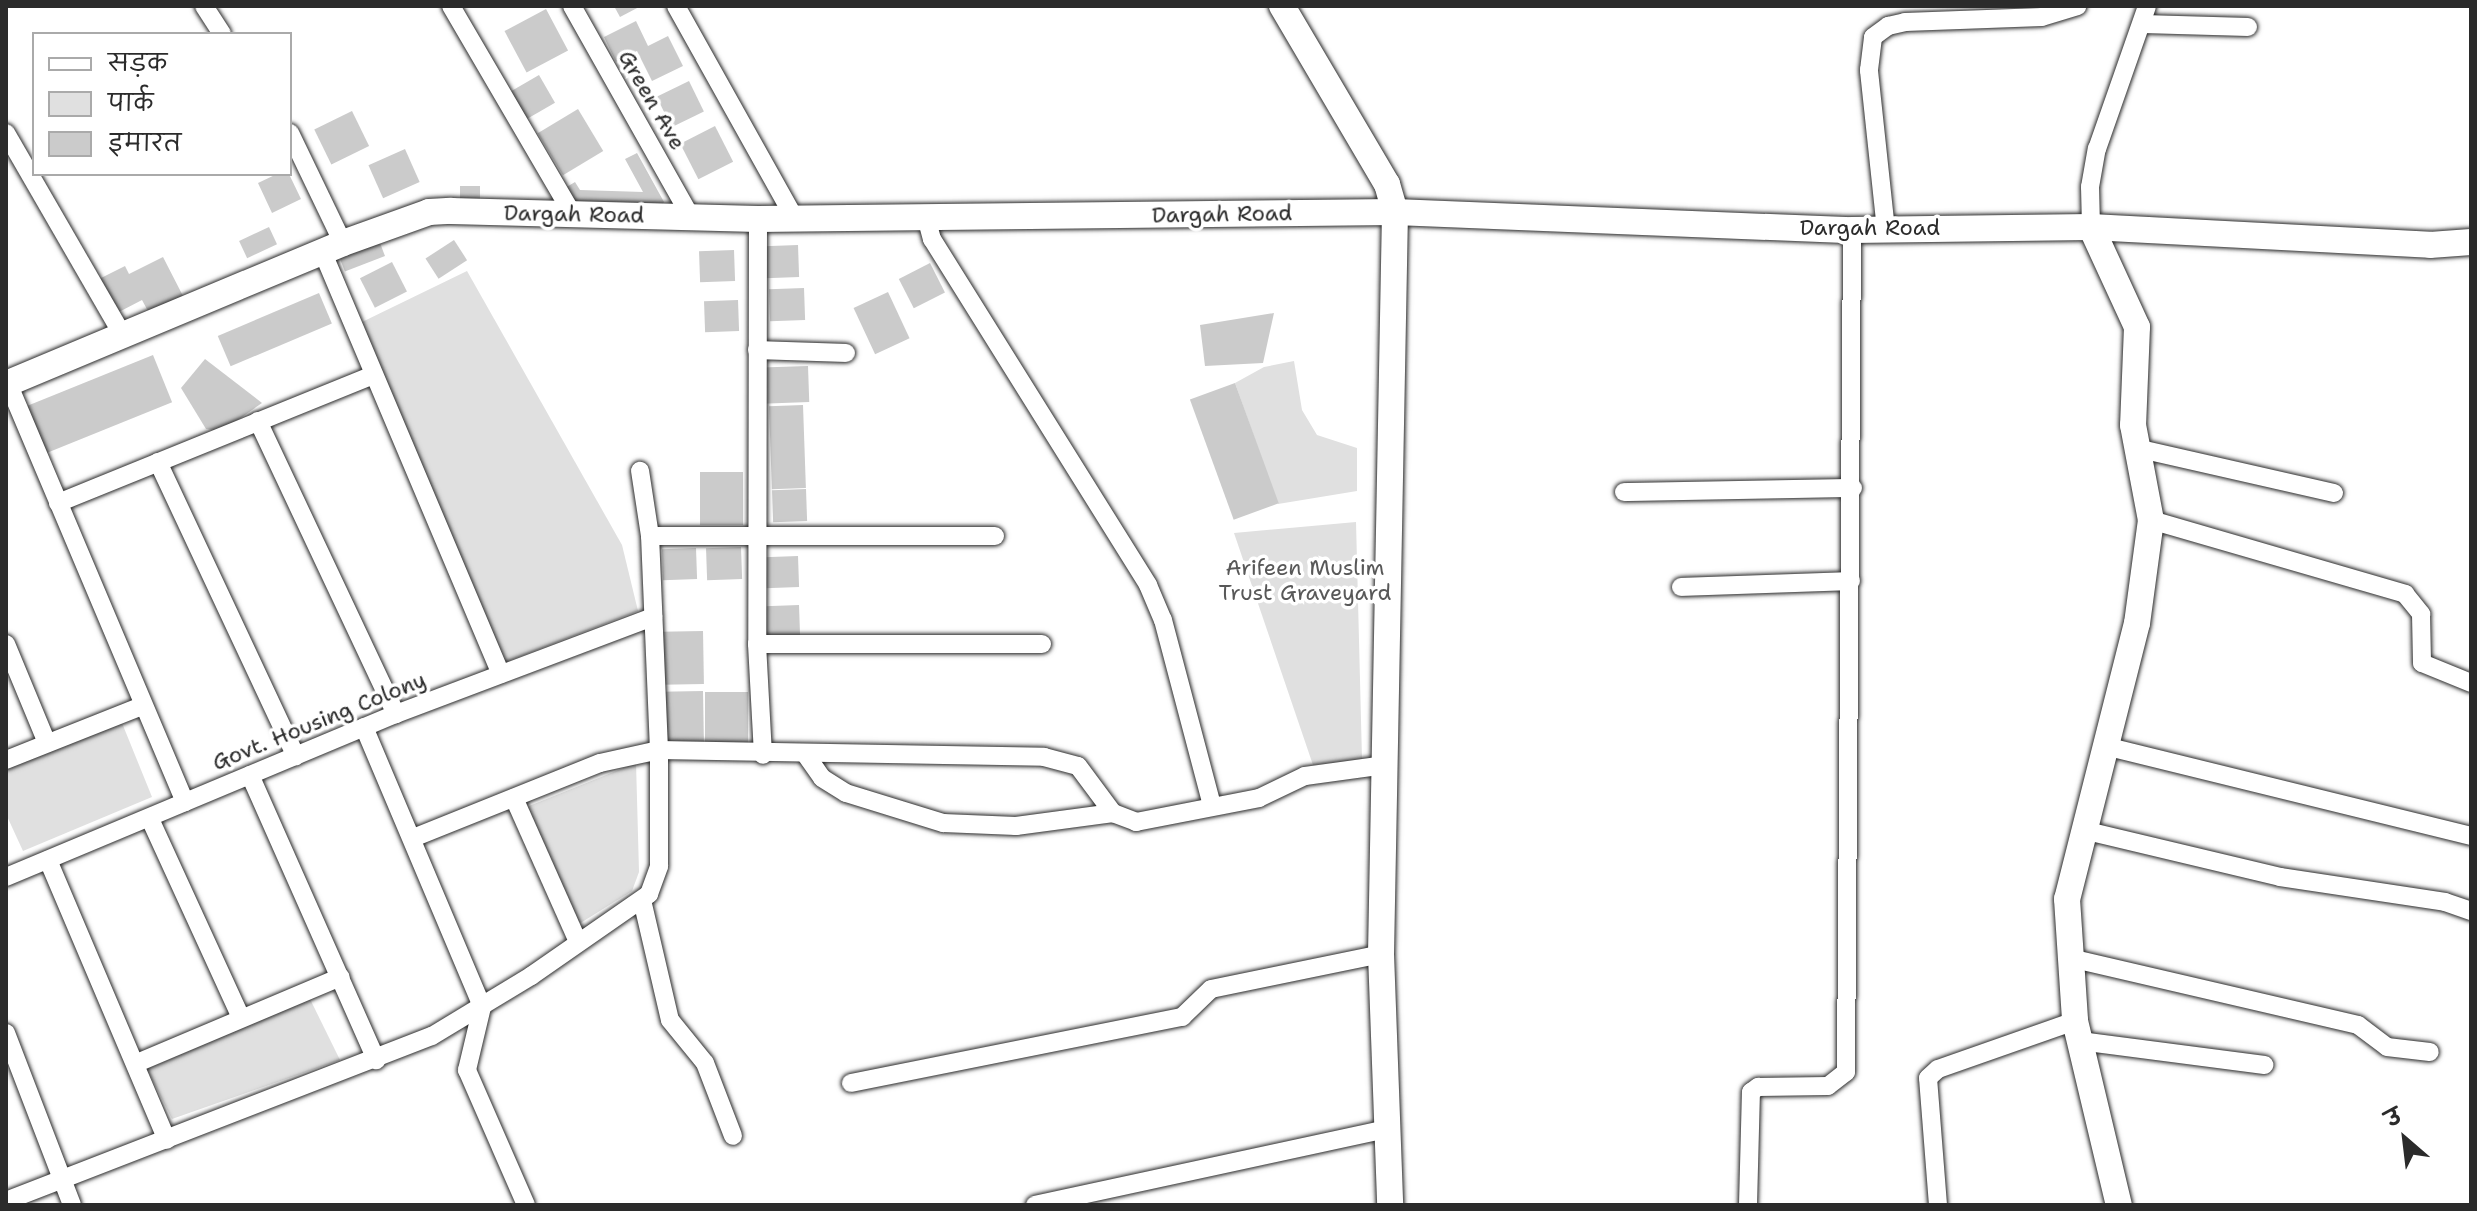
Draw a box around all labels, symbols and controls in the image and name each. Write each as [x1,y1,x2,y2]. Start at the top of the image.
legend [32,32,292,176]
street label: Green Ave [613,45,691,155]
text: सड़क [108,47,167,79]
text: पार्क [108,87,153,119]
text: इमारत [108,127,181,159]
street label: Dargah Road [504,200,644,228]
street label: Dargah Road [1152,200,1292,228]
street label: Dargah Road [1800,215,1940,241]
park label: Arifeen Muslim Trust Graveyard [1219,554,1391,606]
street label: Govt. Housing Colony [208,666,430,776]
north arrow [2365,1099,2445,1179]
text: उ [2380,1101,2407,1134]

